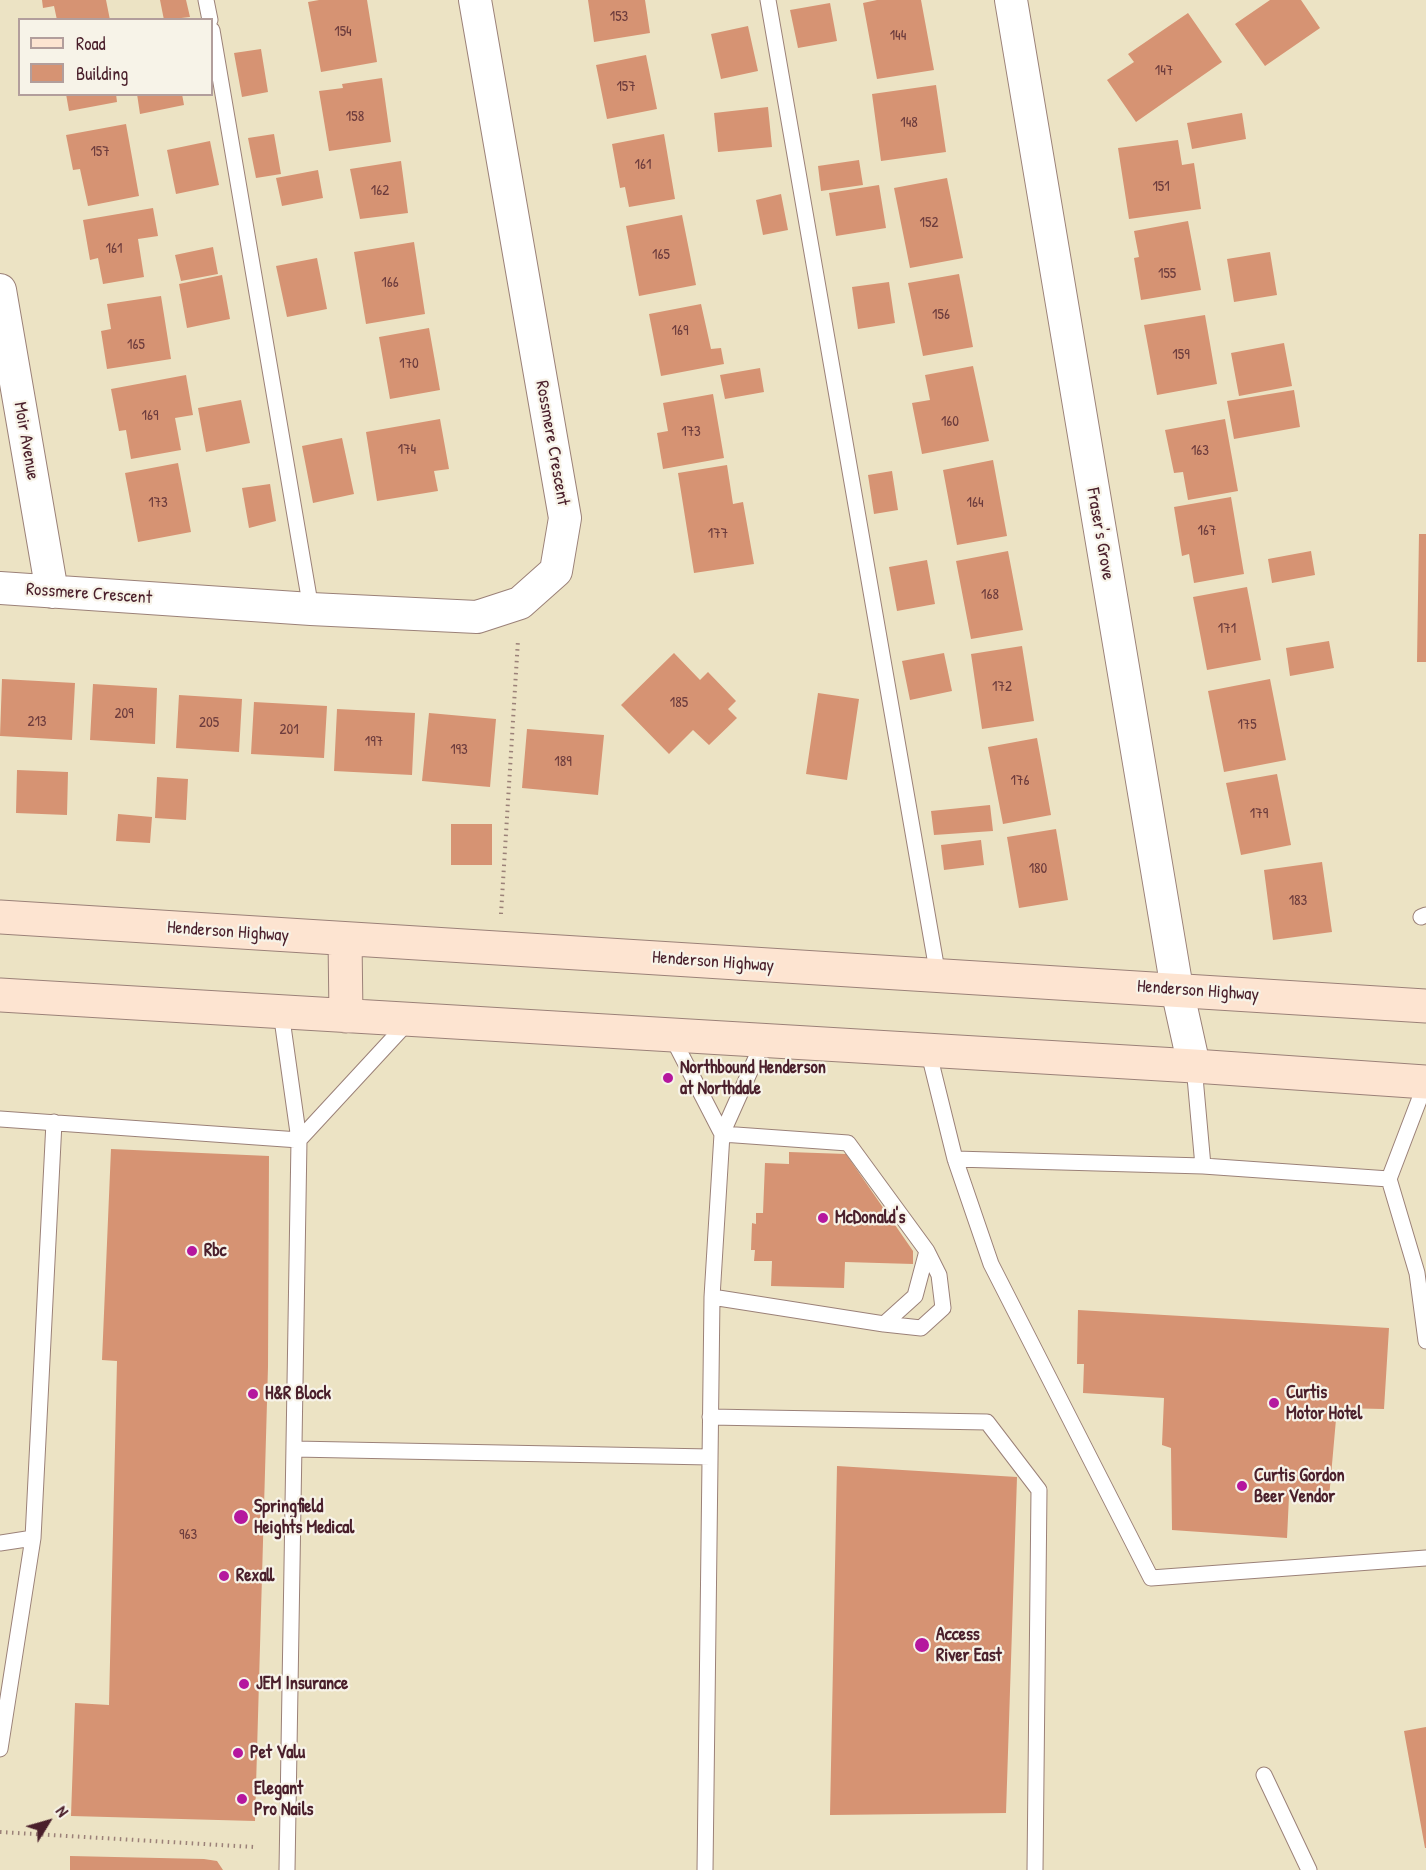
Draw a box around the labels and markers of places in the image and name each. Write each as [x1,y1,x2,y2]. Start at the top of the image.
place label: Northbound Henderson at Northdale [680,1057,826,1100]
marker: Northbound Henderson at Northdale [661,1071,675,1085]
place label: McDonald's [835,1207,905,1229]
marker: McDonald's [816,1211,830,1225]
place label: Rbc [204,1240,227,1262]
marker: Rbc [185,1244,199,1258]
place label: Curtis Motor Hotel [1286,1382,1362,1424]
place label: H&R Block [265,1383,331,1405]
marker: H&R Block [246,1387,260,1401]
marker: Curtis Motor Hotel [1267,1396,1281,1410]
place label: Curtis Gordon Beer Vendor [1254,1465,1345,1508]
marker: Curtis Gordon Beer Vendor [1235,1479,1249,1493]
place label: Springfield Heights Medical [254,1496,354,1538]
marker: Springfield Heights Medical [232,1508,250,1526]
place label: Rexall [236,1565,274,1587]
marker: Rexall [217,1569,231,1583]
place label: Access River East [936,1624,1002,1666]
marker: Access River East [913,1636,931,1654]
place label: JEM Insurance [256,1673,348,1695]
marker: JEM Insurance [237,1677,251,1691]
place label: Pet Valu [250,1742,305,1764]
marker: Pet Valu [231,1746,245,1760]
place label: Elegant Pro Nails [254,1778,313,1820]
marker: Elegant Pro Nails [235,1792,249,1806]

